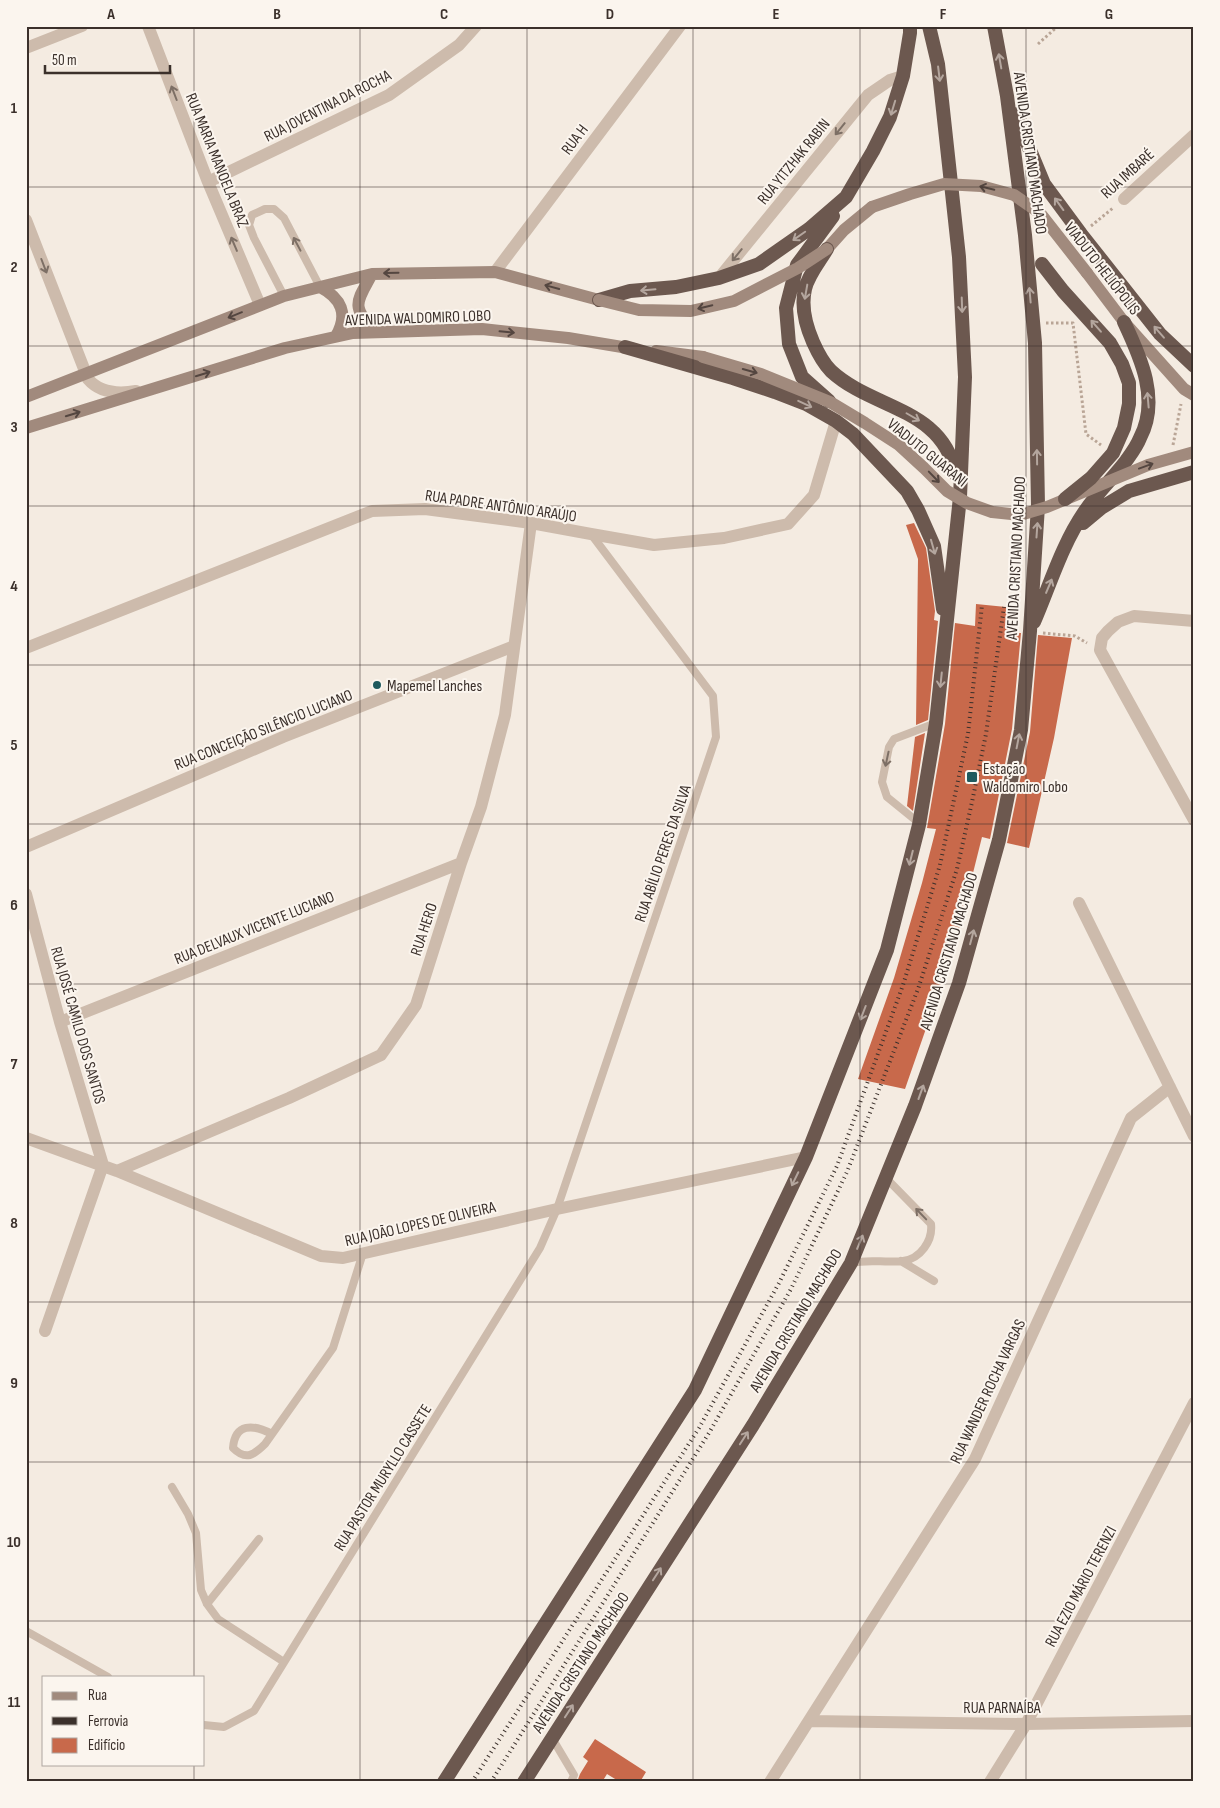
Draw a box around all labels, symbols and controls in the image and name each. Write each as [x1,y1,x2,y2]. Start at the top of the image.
text: A [106,5,115,24]
text: B [273,5,281,24]
text: C [440,5,448,24]
text: D [606,5,614,24]
text: E [773,5,780,24]
text: F [940,5,947,24]
text: G [1105,5,1113,24]
scale bar [45,42,170,74]
text: 50 m [52,51,77,70]
one-way arrow [995,53,1005,69]
street label: RUA JOVENTINA DA ROCHA [261,66,394,147]
one-way arrow [934,66,944,82]
street label: AVENIDA CRISTIANO MACHADO [1009,70,1050,236]
one-way arrow [169,86,178,101]
street label: RUA MARIA MANOELA BRAZ [181,91,252,231]
text: 1 [11,99,18,118]
one-way arrow [888,100,897,115]
street label: RUA YITZHAK RABIN [754,115,835,209]
street label: RUA H [558,121,593,159]
one-way arrow [835,122,846,135]
street label: RUA IMBARÉ [1097,145,1159,203]
one-way arrow [979,183,995,192]
one-way arrow [1054,197,1064,211]
street label: VIADUTO HELIÓPOLIS [1060,219,1144,319]
one-way arrow [792,231,806,241]
one-way arrow [292,236,302,251]
one-way arrow [229,237,239,252]
one-way arrow [732,248,743,261]
text: 2 [10,258,18,277]
one-way arrow [40,258,49,273]
one-way arrow [383,268,400,278]
one-way arrow [544,282,560,291]
one-way arrow [801,284,811,300]
one-way arrow [640,285,656,294]
one-way arrow [1026,287,1035,303]
one-way arrow [957,297,966,313]
one-way arrow [698,303,714,312]
street label: AVENIDA WALDOMIRO LOBO [344,306,492,331]
one-way arrow [228,311,243,320]
one-way arrow [1090,320,1101,333]
one-way arrow [1154,325,1165,338]
one-way arrow [499,327,515,336]
one-way arrow [742,366,758,376]
one-way arrow [195,368,211,378]
one-way arrow [1143,392,1153,408]
one-way arrow [797,399,812,409]
one-way arrow [64,408,80,418]
one-way arrow [905,413,920,423]
street label: VIADUTO GUARANI [883,415,971,491]
text: 3 [10,418,18,437]
one-way arrow [1032,449,1042,466]
one-way arrow [1138,461,1153,470]
one-way arrow [928,471,940,484]
street label: AVENIDA CRISTIANO MACHADO [1003,476,1030,641]
street label: RUA PADRE ANTÔNIO ARAÚJO [424,486,578,527]
one-way arrow [1032,523,1041,539]
one-way arrow [929,538,939,554]
text: 4 [10,577,18,596]
one-way arrow [1045,579,1054,594]
one-way arrow [936,672,946,688]
place label: Mapemel Lanches [387,677,483,696]
marker: Mapemel Lanches [371,679,383,691]
street label: RUA CONCEIÇÃO SILÊNCIO LUCIANO [172,686,355,775]
one-way arrow [1014,733,1024,749]
text: 5 [10,736,18,755]
one-way arrow [882,750,891,766]
place label: Estação Waldomiro Lobo [983,760,1068,797]
marker: Estação Waldomiro Lobo [965,770,979,784]
street label: RUA ABÍLIO PERES DA SILVA [631,782,696,925]
one-way arrow [906,849,915,865]
street label: AVENIDA CRISTIANO MACHADO [916,870,982,1033]
street label: RUA DELVAUX VICENTE LUCIANO [172,888,337,969]
text: 6 [10,896,18,915]
street label: RUA HERO [407,901,442,958]
one-way arrow [968,930,977,946]
street label: RUA JOSÉ CAMILO DOS SANTOS [46,945,109,1106]
one-way arrow [857,1005,866,1020]
text: 7 [11,1055,18,1074]
one-way arrow [917,1084,926,1100]
one-way arrow [790,1172,800,1187]
street label: RUA JOÃO LOPES DE OLIVEIRA [343,1198,498,1251]
one-way arrow [915,1208,927,1220]
text: 8 [10,1214,18,1233]
one-way arrow [856,1235,866,1250]
street label: AVENIDA CRISTIANO MACHADO [745,1246,847,1397]
street label: RUA WANDER ROCHA VARGAS [947,1316,1030,1467]
text: 9 [10,1374,18,1393]
street label: RUA PASTOR MURYLLO CASSETE [330,1401,436,1555]
one-way arrow [740,1431,750,1445]
street label: RUA EZIO MÁRIO TERENZI [1042,1523,1121,1650]
text: 10 [7,1533,21,1552]
one-way arrow [652,1568,662,1582]
street label: AVENIDA CRISTIANO MACHADO [528,1589,634,1737]
legend [42,1676,205,1766]
text: Rua [88,1686,107,1705]
text: 11 [8,1693,21,1712]
street label: RUA PARNAÍBA [963,1699,1041,1718]
one-way arrow [564,1705,574,1719]
text: Ferrovia [88,1712,129,1731]
text: Edifício [88,1736,125,1755]

